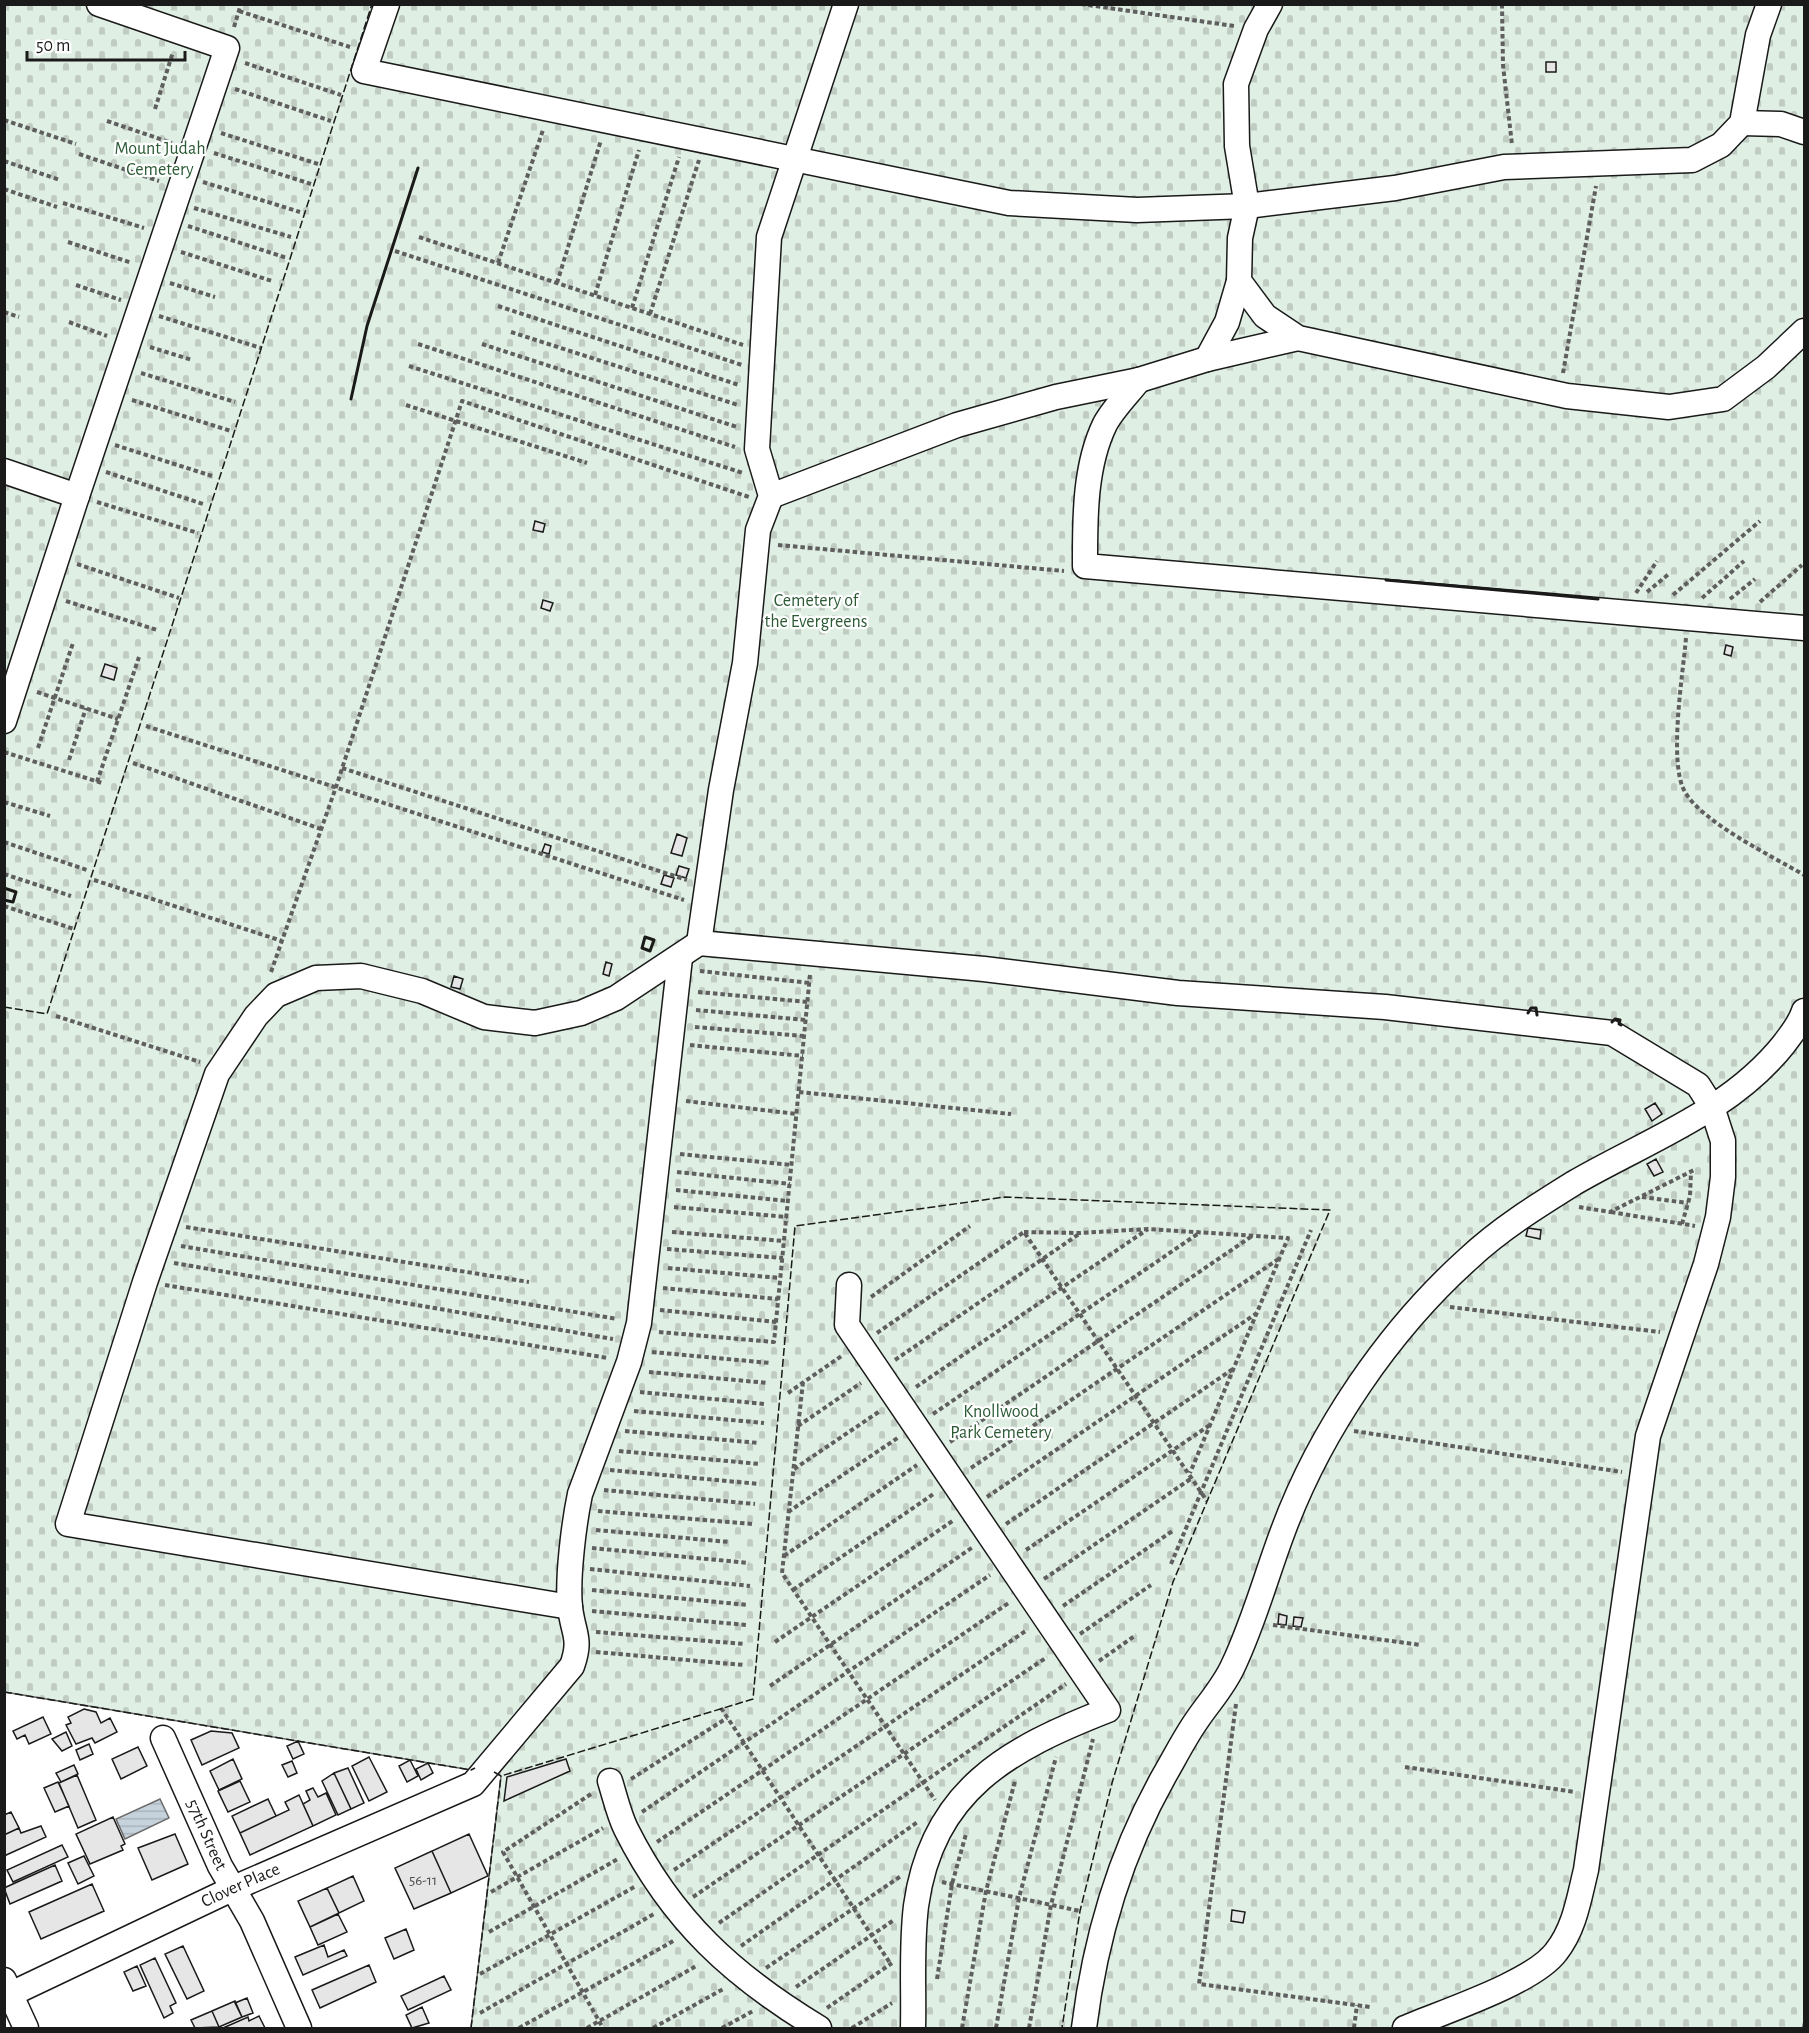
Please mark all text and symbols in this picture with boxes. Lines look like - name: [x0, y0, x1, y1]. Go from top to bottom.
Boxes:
- scale bar: [27, 24, 184, 62]
- text: 50 m: [36, 37, 70, 55]
- park label: Mount Judah Cemetery: [114, 140, 206, 179]
- park label: Cemetery of the Evergreens: [764, 592, 868, 631]
- park label: Knollwood Park Cemetery: [950, 1403, 1052, 1442]
- street label: 57th Street: [183, 1797, 230, 1874]
- street label: Clover Place: [198, 1860, 283, 1911]
- house number: 56-11: [409, 1873, 437, 1888]

